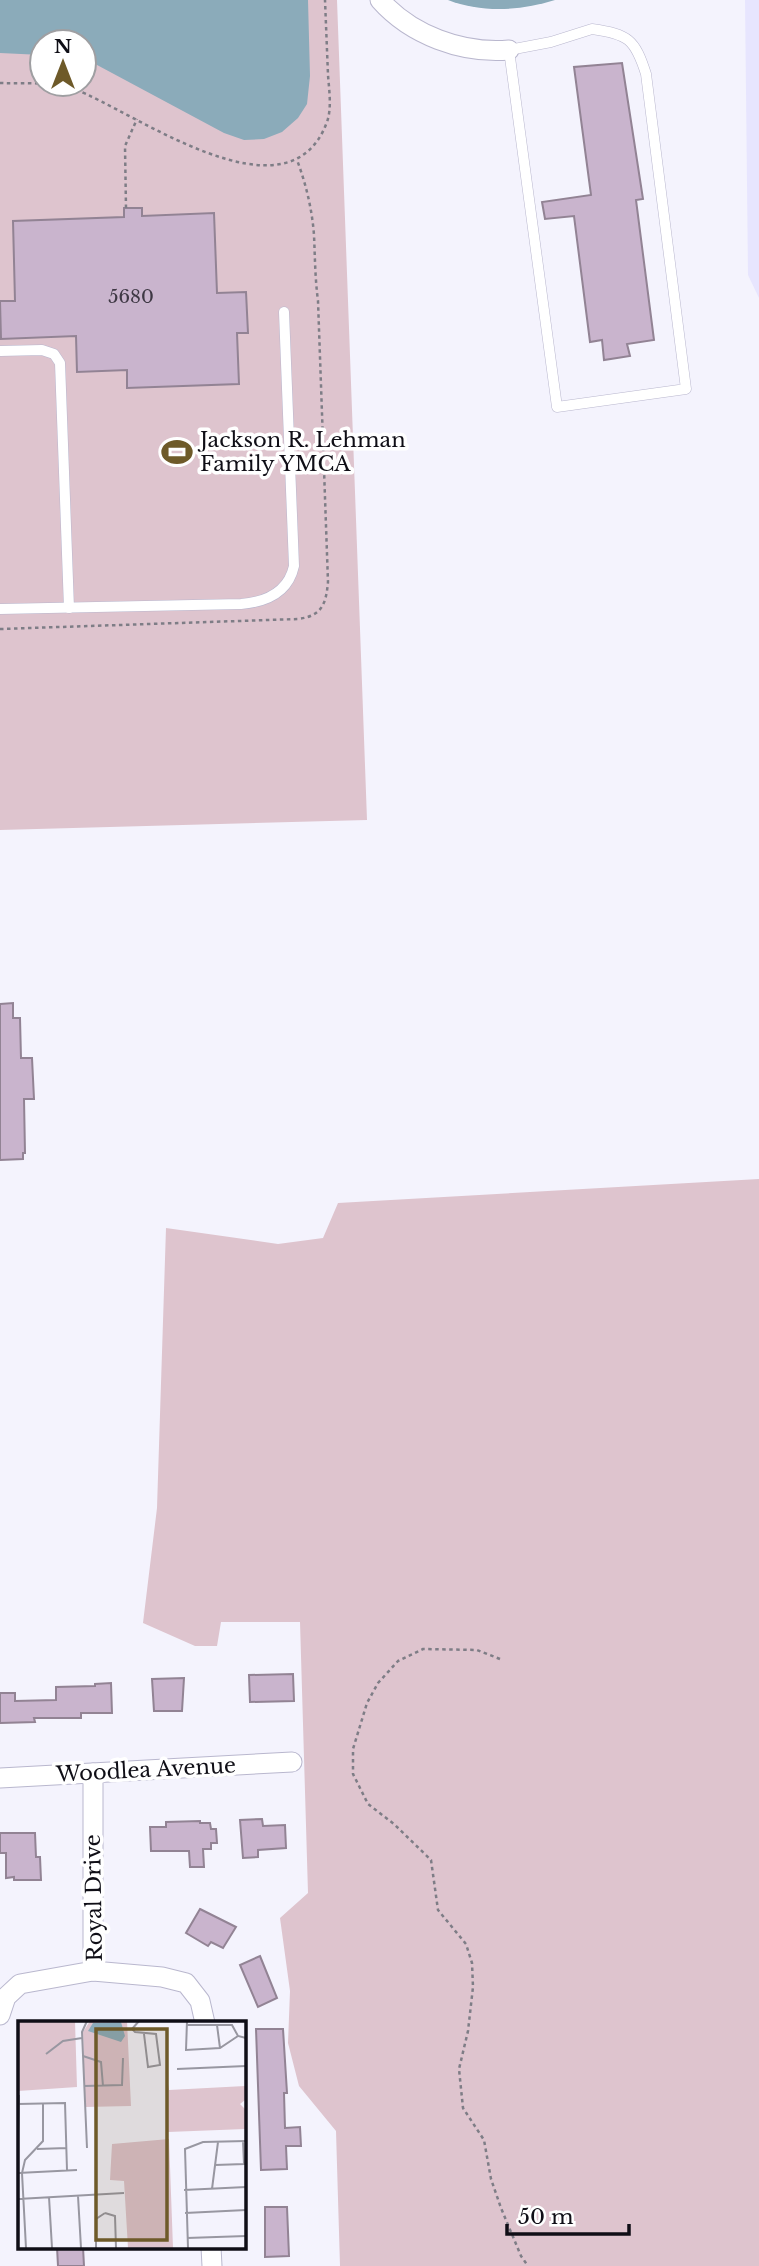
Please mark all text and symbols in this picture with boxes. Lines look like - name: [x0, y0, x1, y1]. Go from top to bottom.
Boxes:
- north arrow: [28, 28, 98, 98]
- text: N: [54, 35, 72, 58]
- house number: 5680: [108, 286, 154, 308]
- place label: Jackson R. Lehman Family YMCA: [197, 427, 406, 477]
- sports icon: Jackson R. Lehman Family YMCA: [160, 435, 194, 469]
- street label: Woodlea Avenue: [54, 1752, 237, 1788]
- street label: Royal Drive: [80, 1834, 108, 1962]
- inset map: [18, 2021, 245, 2248]
- scale bar: [507, 2192, 630, 2236]
- text: 50 m: [518, 2204, 574, 2230]

